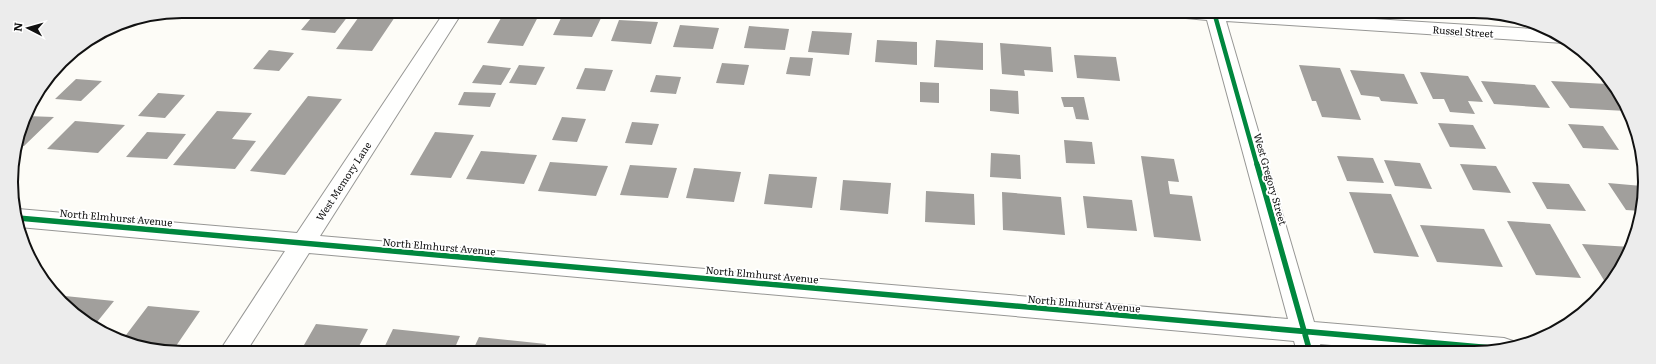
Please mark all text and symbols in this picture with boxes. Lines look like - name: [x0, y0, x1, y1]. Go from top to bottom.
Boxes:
- north arrow: [8, 8, 48, 48]
- text: N: [9, 21, 25, 32]
- street label: Russel Street: [1432, 21, 1494, 41]
- street label: West Gregory Street: [1251, 131, 1291, 227]
- street label: West Memory Lane: [312, 138, 374, 224]
- street label: North Elmhurst Avenue: [59, 205, 173, 229]
- street label: North Elmhurst Avenue: [382, 234, 496, 258]
- street label: North Elmhurst Avenue: [705, 262, 819, 286]
- street label: North Elmhurst Avenue: [1027, 291, 1141, 315]

